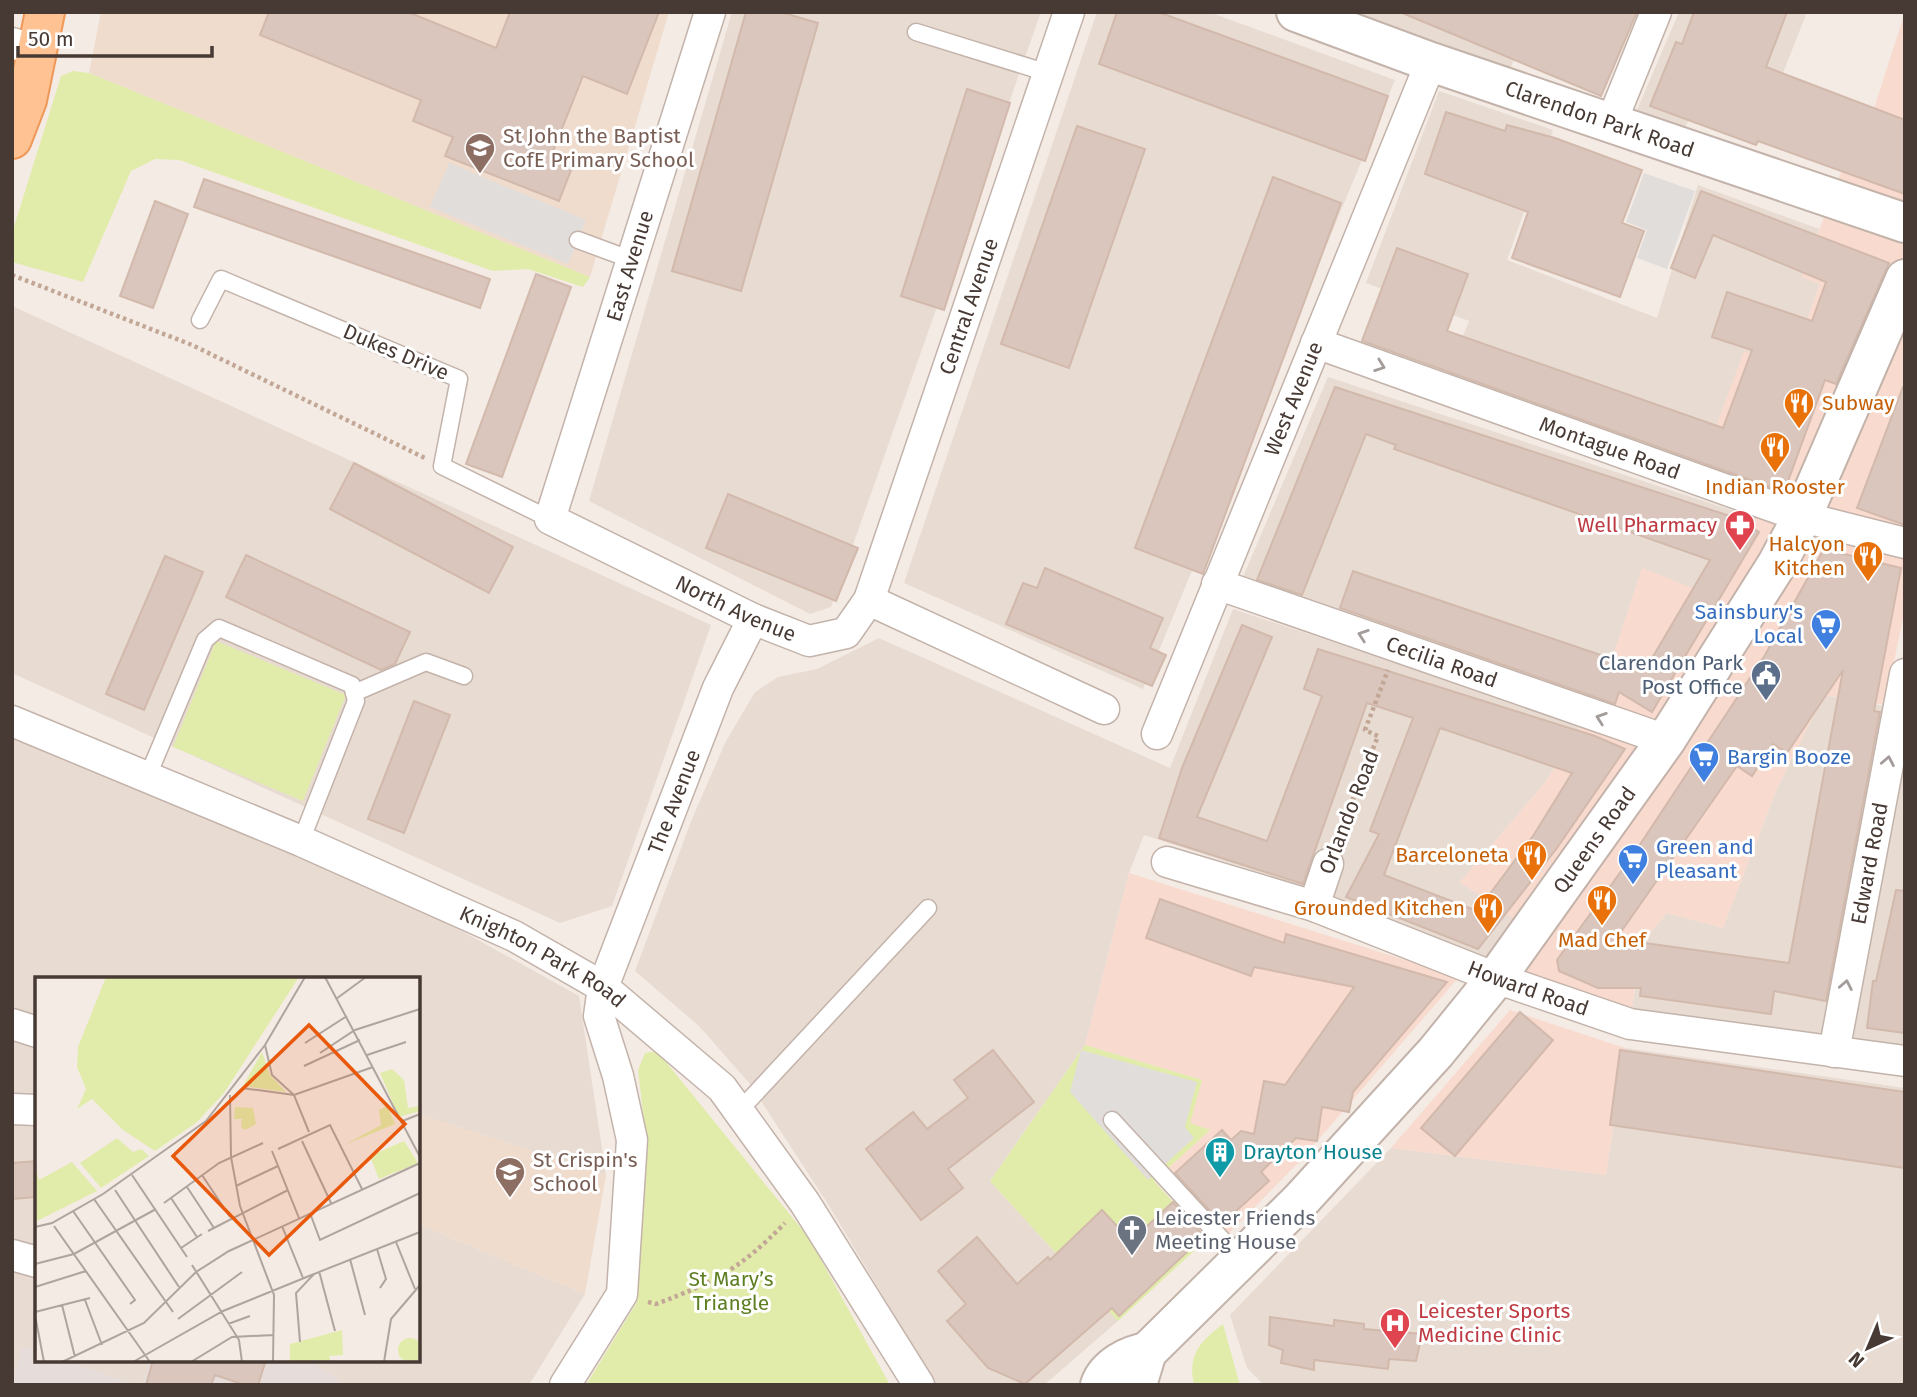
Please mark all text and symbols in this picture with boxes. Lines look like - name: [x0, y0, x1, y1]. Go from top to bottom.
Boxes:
- scale bar: [18, 14, 212, 58]
- text: 50 m: [28, 26, 74, 52]
- street label: Clarendon Park Road: [1501, 75, 1698, 163]
- place label: St John the Baptist CofE Primary School: [503, 123, 694, 173]
- school or university icon: St John the Baptist CofE Primary School: [463, 131, 497, 175]
- street label: East Avenue: [601, 207, 659, 325]
- street label: Central Avenue: [934, 235, 1004, 378]
- street label: Dukes Drive: [339, 318, 453, 386]
- street label: West Avenue: [1259, 338, 1329, 460]
- one-way arrow: [1374, 358, 1386, 372]
- restaurant icon: Subway: [1782, 386, 1816, 430]
- place label: Subway: [1822, 390, 1895, 416]
- street label: Montague Road: [1536, 411, 1684, 485]
- restaurant icon: Indian Rooster: [1758, 430, 1792, 474]
- place label: Indian Rooster: [1705, 474, 1845, 500]
- pharmacy icon: Well Pharmacy: [1723, 508, 1757, 552]
- place label: Well Pharmacy: [1577, 512, 1718, 538]
- place label: Halcyon Kitchen: [1769, 531, 1845, 581]
- restaurant icon: Halcyon Kitchen: [1851, 539, 1885, 583]
- street label: North Avenue: [671, 570, 800, 648]
- place label: Sainsbury's Local: [1695, 599, 1803, 649]
- supermarket icon: Sainsbury's Local: [1809, 607, 1843, 651]
- one-way arrow: [1358, 629, 1370, 643]
- street label: Cecilia Road: [1383, 631, 1501, 693]
- place label: Clarendon Park Post Office: [1599, 650, 1743, 700]
- public building icon: Clarendon Park Post Office: [1749, 658, 1783, 702]
- one-way arrow: [1596, 712, 1608, 726]
- supermarket icon: Bargin Booze: [1687, 740, 1721, 784]
- place label: Bargin Booze: [1727, 744, 1851, 770]
- street label: The Avenue: [642, 746, 706, 858]
- street label: Orlando Road: [1313, 746, 1385, 878]
- one-way arrow: [1880, 755, 1895, 767]
- street label: Queens Road: [1547, 781, 1642, 899]
- street label: Edward Road: [1845, 800, 1894, 926]
- place label: Green and Pleasant: [1656, 834, 1754, 884]
- restaurant icon: Barceloneta: [1515, 838, 1549, 882]
- place label: Barceloneta: [1395, 842, 1509, 868]
- supermarket icon: Green and Pleasant: [1616, 842, 1650, 886]
- restaurant icon: Mad Chef: [1585, 883, 1619, 927]
- restaurant icon: Grounded Kitchen: [1471, 891, 1505, 935]
- place label: Grounded Kitchen: [1294, 895, 1465, 921]
- street label: Knighton Park Road: [455, 900, 631, 1013]
- place label: Mad Chef: [1558, 927, 1648, 953]
- street label: Howard Road: [1464, 955, 1592, 1022]
- inset map: [35, 977, 420, 1362]
- one-way arrow: [1838, 979, 1853, 991]
- building icon: Drayton House: [1203, 1135, 1237, 1179]
- place label: Drayton House: [1243, 1139, 1383, 1165]
- place label: St Crispin's School: [533, 1147, 638, 1197]
- school or university icon: St Crispin's School: [493, 1155, 527, 1199]
- place label: Leicester Friends Meeting House: [1155, 1205, 1315, 1255]
- church icon: Leicester Friends Meeting House: [1115, 1213, 1149, 1257]
- park label: St Mary’s Triangle: [688, 1266, 774, 1316]
- place label: Leicester Sports Medicine Clinic: [1418, 1298, 1570, 1348]
- hospital icon: Leicester Sports Medicine Clinic: [1378, 1306, 1412, 1350]
- north arrow: [1833, 1313, 1903, 1383]
- text: N: [1844, 1347, 1869, 1373]

